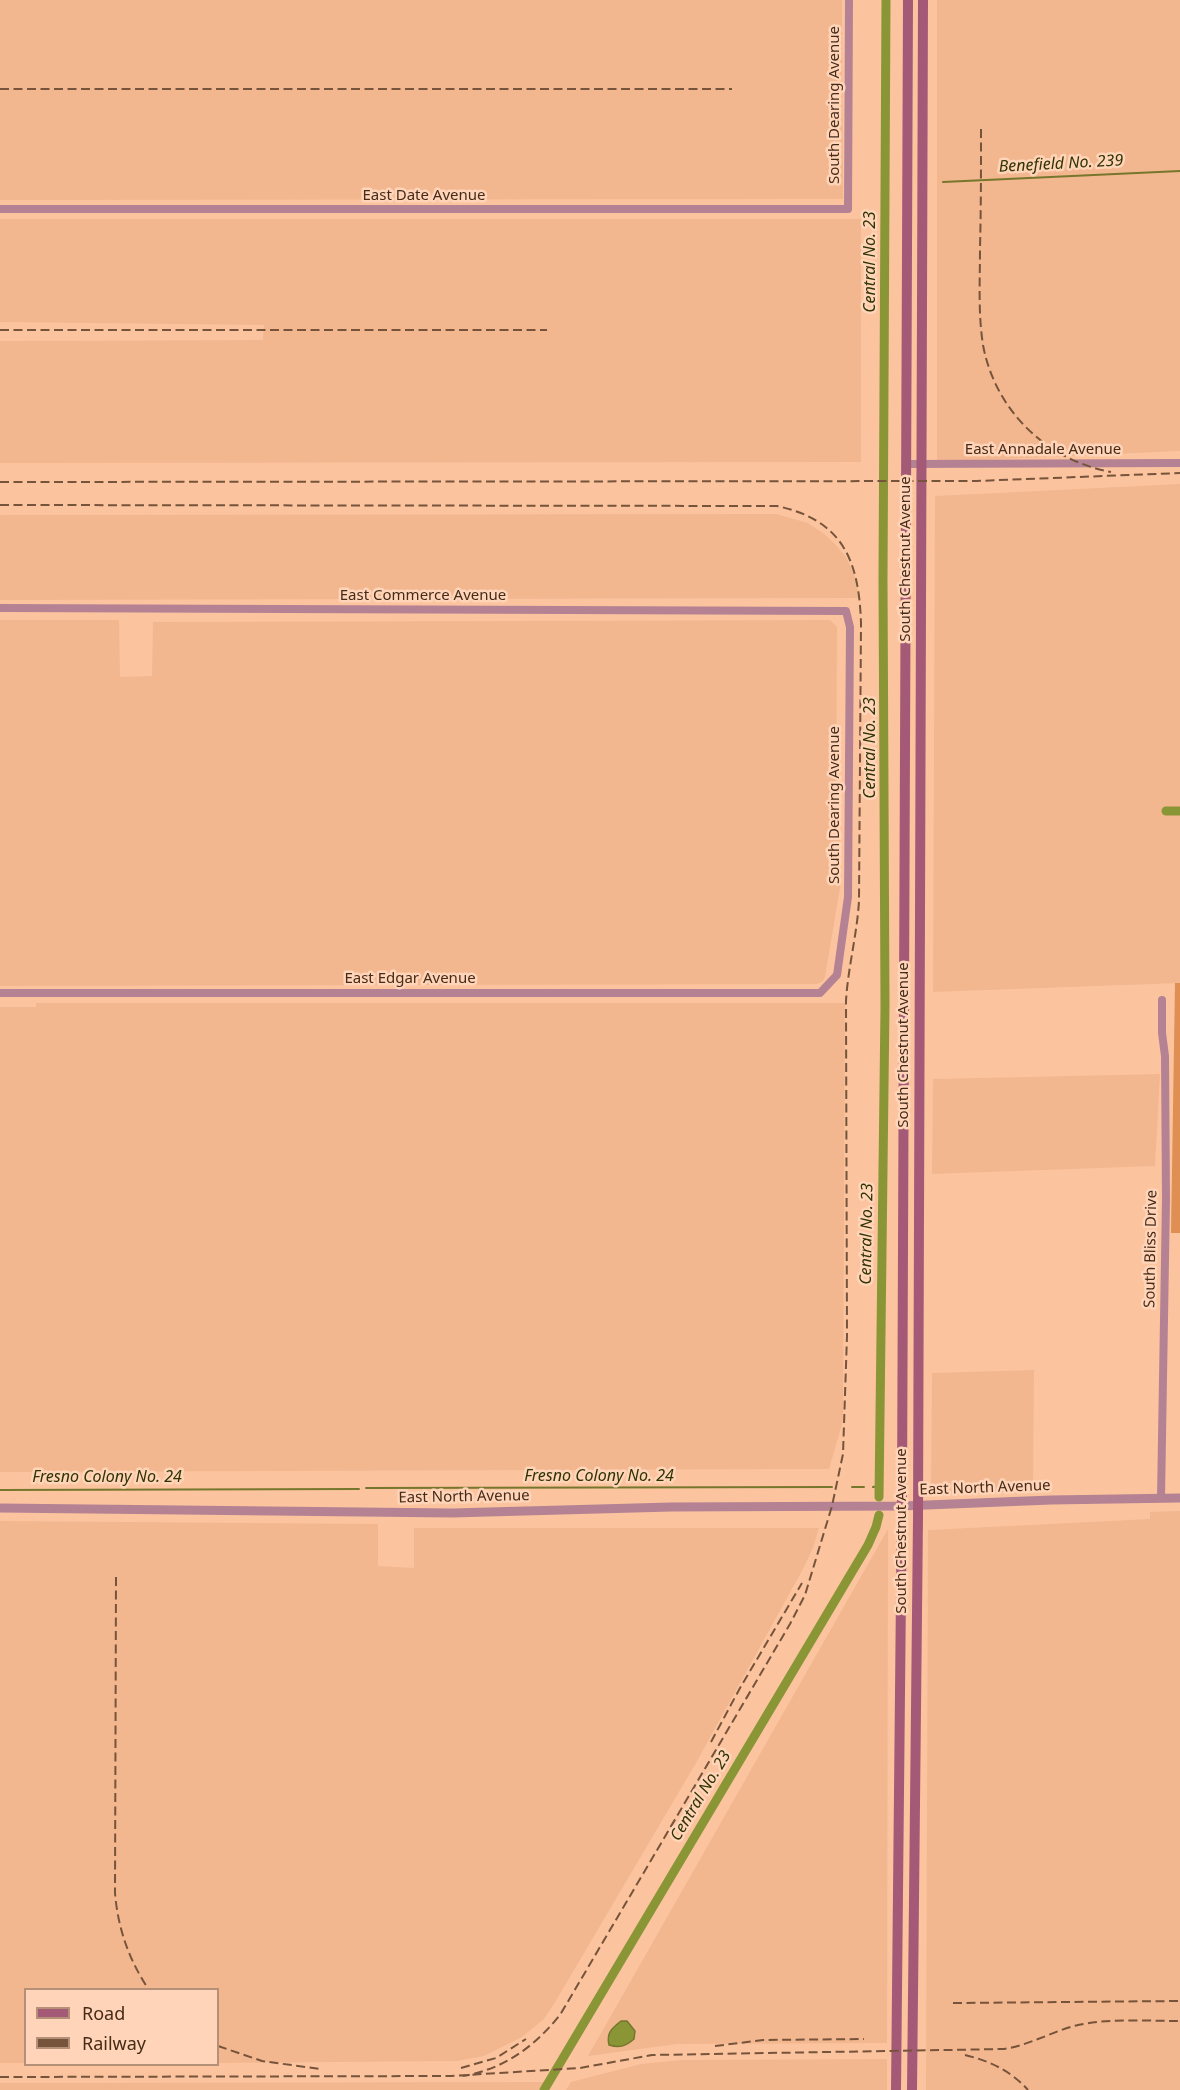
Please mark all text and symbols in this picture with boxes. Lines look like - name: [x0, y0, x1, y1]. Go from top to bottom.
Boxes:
- street label: South Dearing Avenue: [826, 26, 844, 184]
- water label: Benefield No. 239: [998, 151, 1124, 177]
- street label: East Date Avenue: [362, 187, 486, 205]
- water label: Central No. 23: [860, 211, 880, 313]
- street label: East Annadale Avenue: [965, 441, 1121, 459]
- street label: South Chestnut Avenue: [897, 476, 915, 642]
- street label: East Commerce Avenue: [340, 587, 506, 605]
- water label: Central No. 23: [860, 697, 880, 799]
- street label: South Dearing Avenue: [826, 726, 844, 884]
- street label: South Chestnut Avenue: [895, 962, 913, 1128]
- street label: East Edgar Avenue: [344, 970, 476, 988]
- water label: Central No. 23: [857, 1183, 877, 1285]
- street label: South Bliss Drive: [1141, 1190, 1161, 1308]
- street label: South Chestnut Avenue: [893, 1448, 911, 1614]
- water label: Fresno Colony No. 24: [524, 1466, 674, 1486]
- water label: Fresno Colony No. 24: [32, 1467, 182, 1487]
- street label: East North Avenue: [919, 1477, 1051, 1499]
- street label: East North Avenue: [398, 1487, 530, 1507]
- water label: Central No. 23: [667, 1748, 735, 1844]
- legend: [24, 1988, 219, 2066]
- text: Road: [82, 2001, 125, 2025]
- text: Railway: [82, 2031, 146, 2055]

